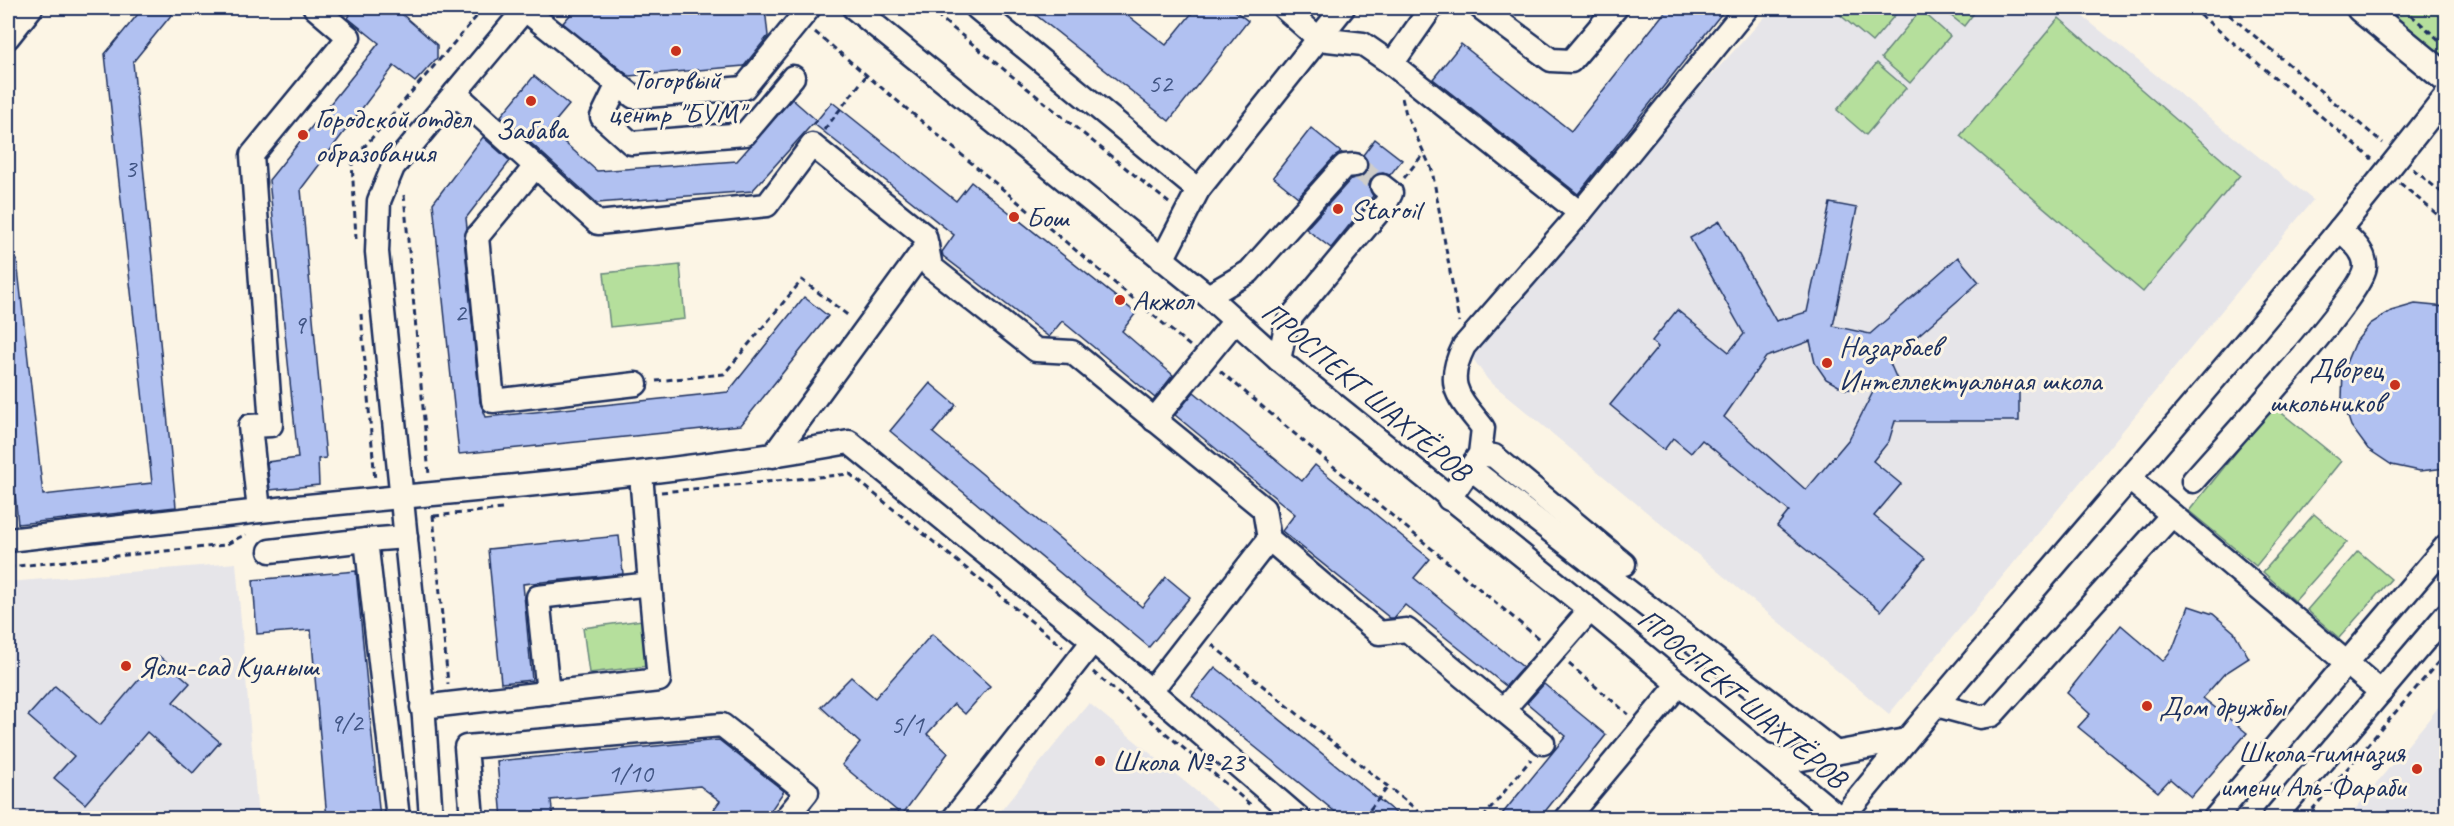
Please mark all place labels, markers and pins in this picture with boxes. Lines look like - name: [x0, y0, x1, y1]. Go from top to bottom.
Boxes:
- marker: Тогорвый центр "БУМ": [669, 44, 683, 58]
- place label: Тогорвый центр "БУМ": [608, 60, 750, 132]
- marker: Забава: [524, 94, 538, 108]
- place label: Городской отдел образования: [315, 99, 472, 171]
- place label: Забава: [495, 110, 570, 148]
- marker: Городской отдел образования: [296, 128, 310, 142]
- place label: Staroil: [1350, 190, 1425, 228]
- place label: Бош: [1026, 198, 1070, 236]
- marker: Staroil: [1331, 202, 1345, 216]
- marker: Бош: [1007, 210, 1021, 224]
- place label: Акжол: [1132, 281, 1195, 319]
- marker: Акжол: [1113, 293, 1127, 307]
- place label: Назарбаев Интеллектуальная школа: [1839, 327, 2103, 399]
- place label: Дворец школьников: [2269, 349, 2390, 421]
- marker: Назарбаев Интеллектуальная школа: [1820, 356, 1834, 370]
- marker: Дворец школьников: [2388, 378, 2402, 392]
- place label: Ясли-сад Куаныш: [138, 647, 320, 685]
- marker: Ясли-сад Куаныш: [119, 659, 133, 673]
- place label: Дом дружбы: [2159, 687, 2287, 725]
- marker: Дом дружбы: [2140, 699, 2154, 713]
- place label: Школа-гимназия имени Аль-Фараби: [2219, 733, 2407, 805]
- place label: Школа № 23: [1112, 742, 1247, 780]
- marker: Школа № 23: [1093, 754, 1107, 768]
- marker: Школа-гимназия имени Аль-Фараби: [2410, 762, 2424, 776]

